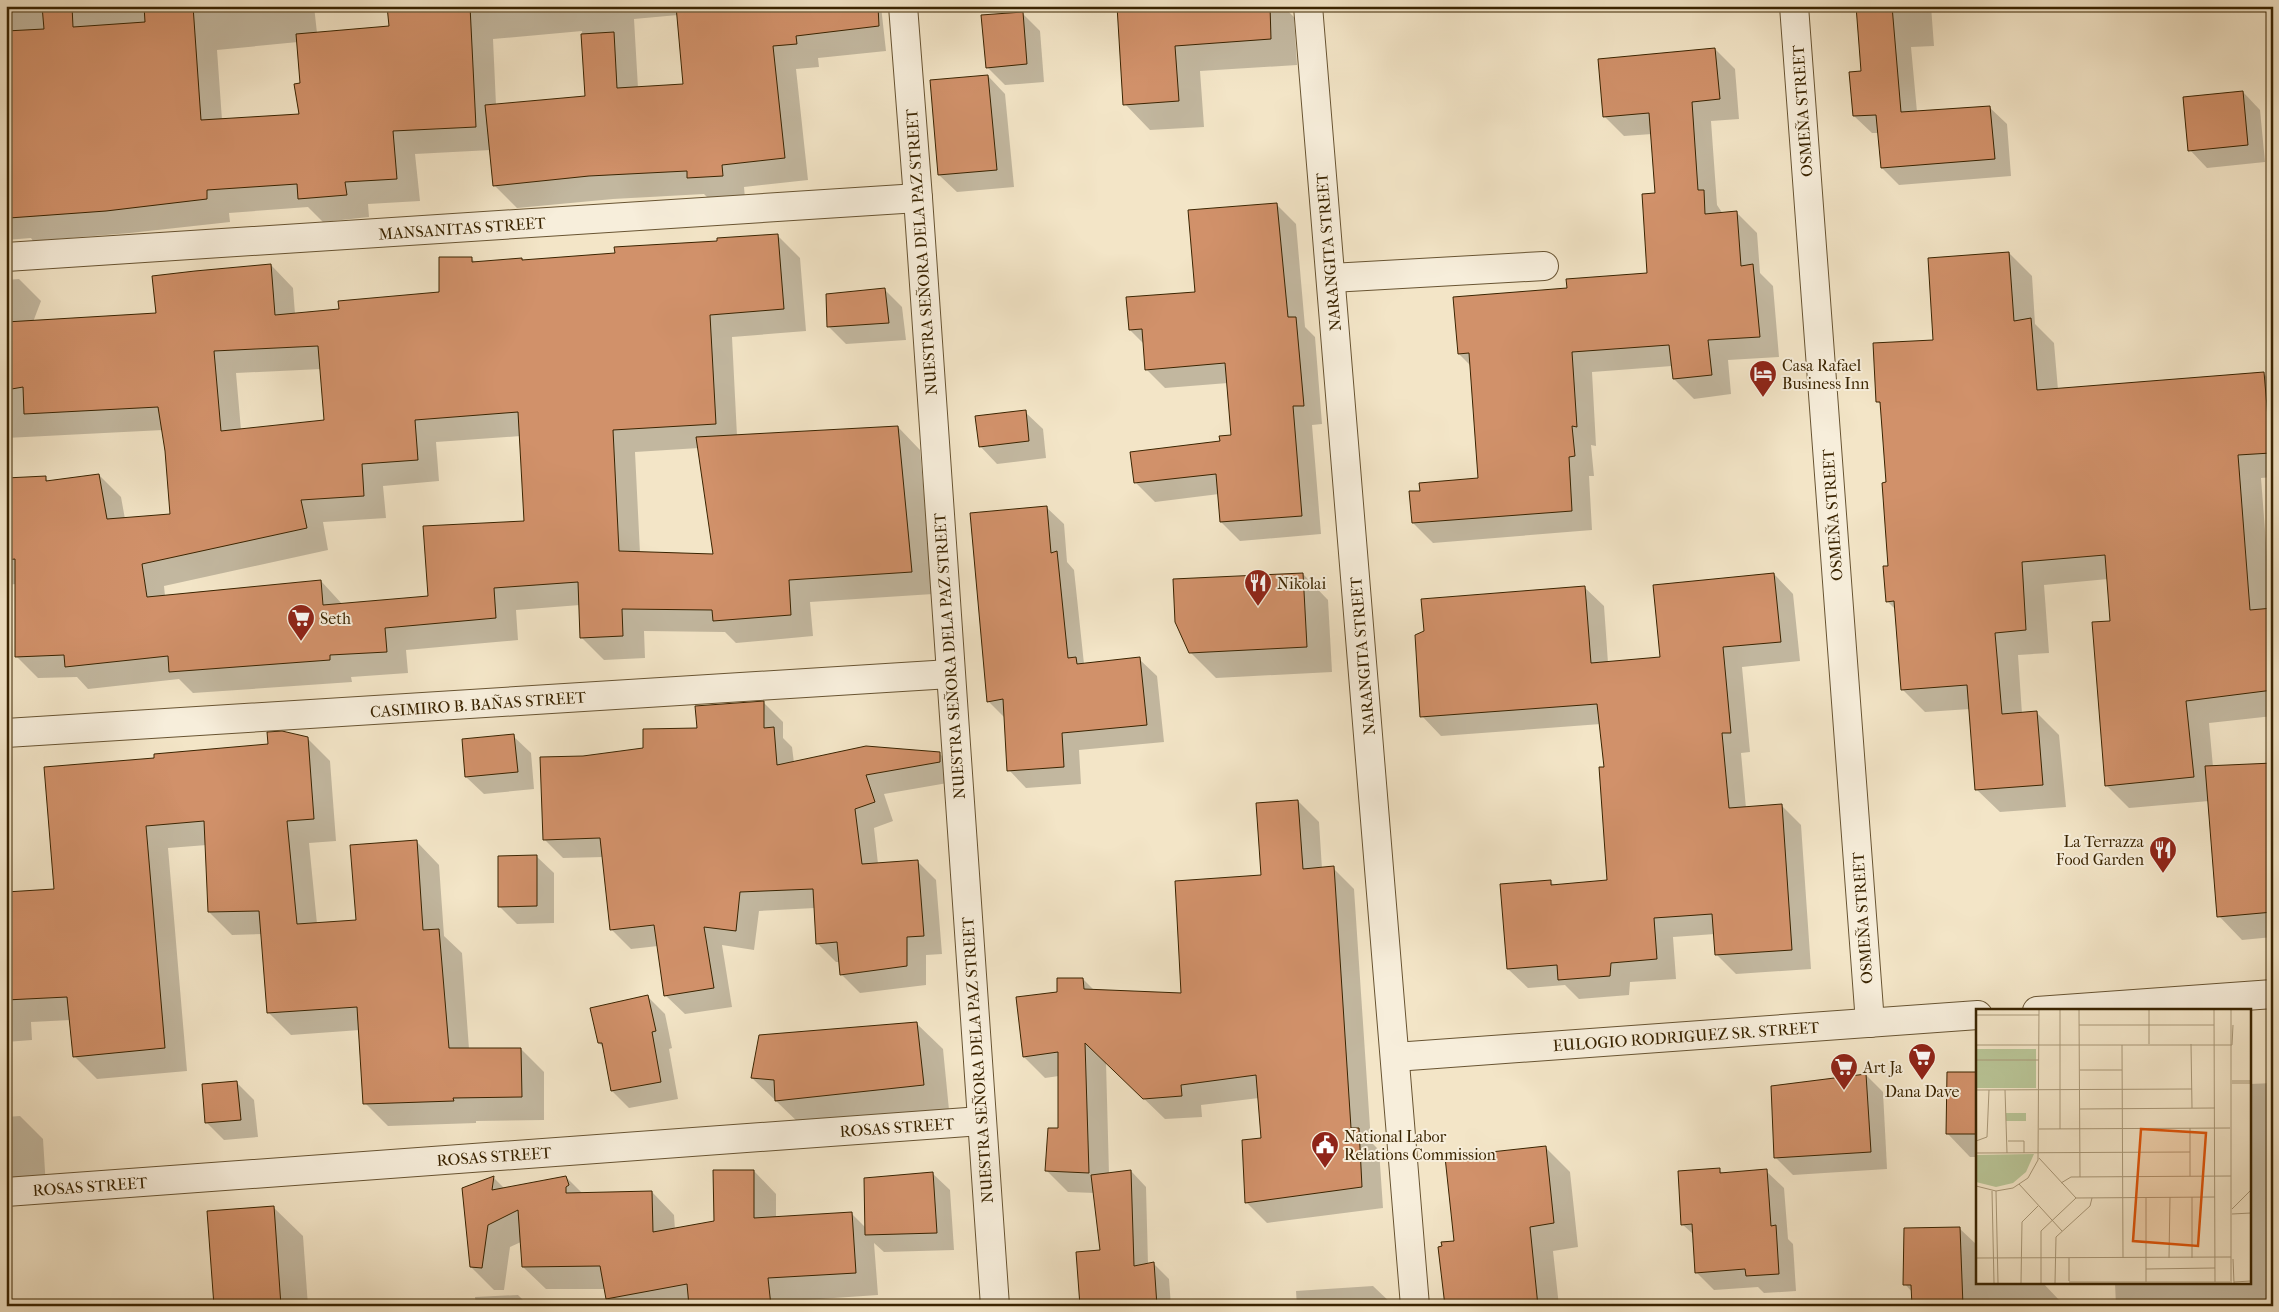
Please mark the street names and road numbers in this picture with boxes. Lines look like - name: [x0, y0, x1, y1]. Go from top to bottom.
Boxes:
- street label: OSMEÑA STREET: [1788, 44, 1817, 177]
- street label: NUESTRA SEÑORA DELA PAZ STREET: [902, 108, 941, 396]
- street label: NARANGITA STREET: [1312, 172, 1345, 332]
- street label: MANSANITAS STREET: [378, 213, 546, 244]
- street label: OSMEÑA STREET: [1818, 448, 1847, 581]
- street label: NUESTRA SEÑORA DELA PAZ STREET: [930, 512, 969, 800]
- street label: NARANGITA STREET: [1346, 576, 1379, 736]
- street label: CASIMIRO B. BAÑAS STREET: [370, 687, 587, 722]
- street label: OSMEÑA STREET: [1848, 851, 1877, 984]
- street label: NUESTRA SEÑORA DELA PAZ STREET: [958, 916, 997, 1204]
- street label: EULOGIO RODRIGUEZ SR. STREET: [1552, 1018, 1820, 1055]
- street label: ROSAS STREET: [839, 1114, 955, 1141]
- street label: ROSAS STREET: [436, 1143, 552, 1170]
- street label: ROSAS STREET: [32, 1173, 148, 1200]

